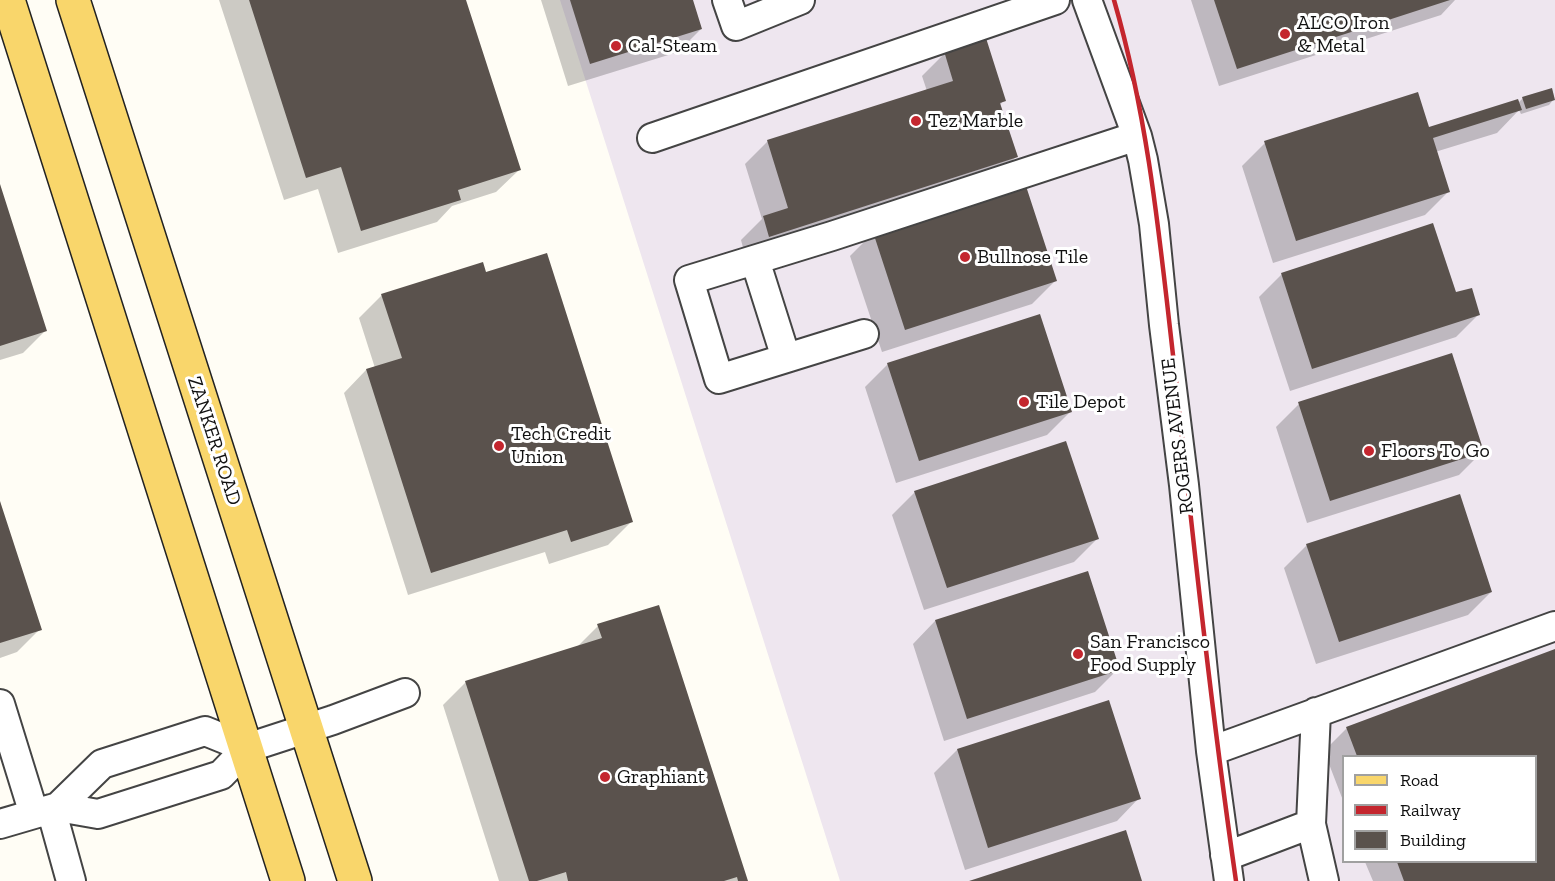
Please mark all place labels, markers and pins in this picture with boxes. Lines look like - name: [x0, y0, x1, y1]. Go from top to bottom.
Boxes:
- place label: ALCO Iron & Metal: [1297, 11, 1389, 58]
- marker: ALCO Iron & Metal: [1278, 27, 1292, 41]
- place label: Cal-Steam: [628, 34, 717, 58]
- marker: Cal-Steam: [609, 39, 623, 53]
- place label: Tez Marble: [928, 109, 1023, 133]
- marker: Tez Marble: [909, 114, 923, 128]
- place label: Bullnose Tile: [977, 245, 1088, 269]
- marker: Bullnose Tile: [958, 250, 972, 264]
- place label: Tile Depot: [1036, 390, 1125, 414]
- marker: Tile Depot: [1017, 395, 1031, 409]
- place label: Tech Credit Union: [511, 422, 611, 469]
- marker: Tech Credit Union: [492, 439, 506, 453]
- place label: Floors To Go: [1381, 439, 1490, 463]
- marker: Floors To Go: [1362, 444, 1376, 458]
- place label: San Francisco Food Supply: [1090, 630, 1210, 677]
- marker: San Francisco Food Supply: [1071, 647, 1085, 661]
- place label: Graphiant: [617, 765, 705, 789]
- marker: Graphiant: [598, 770, 612, 784]

